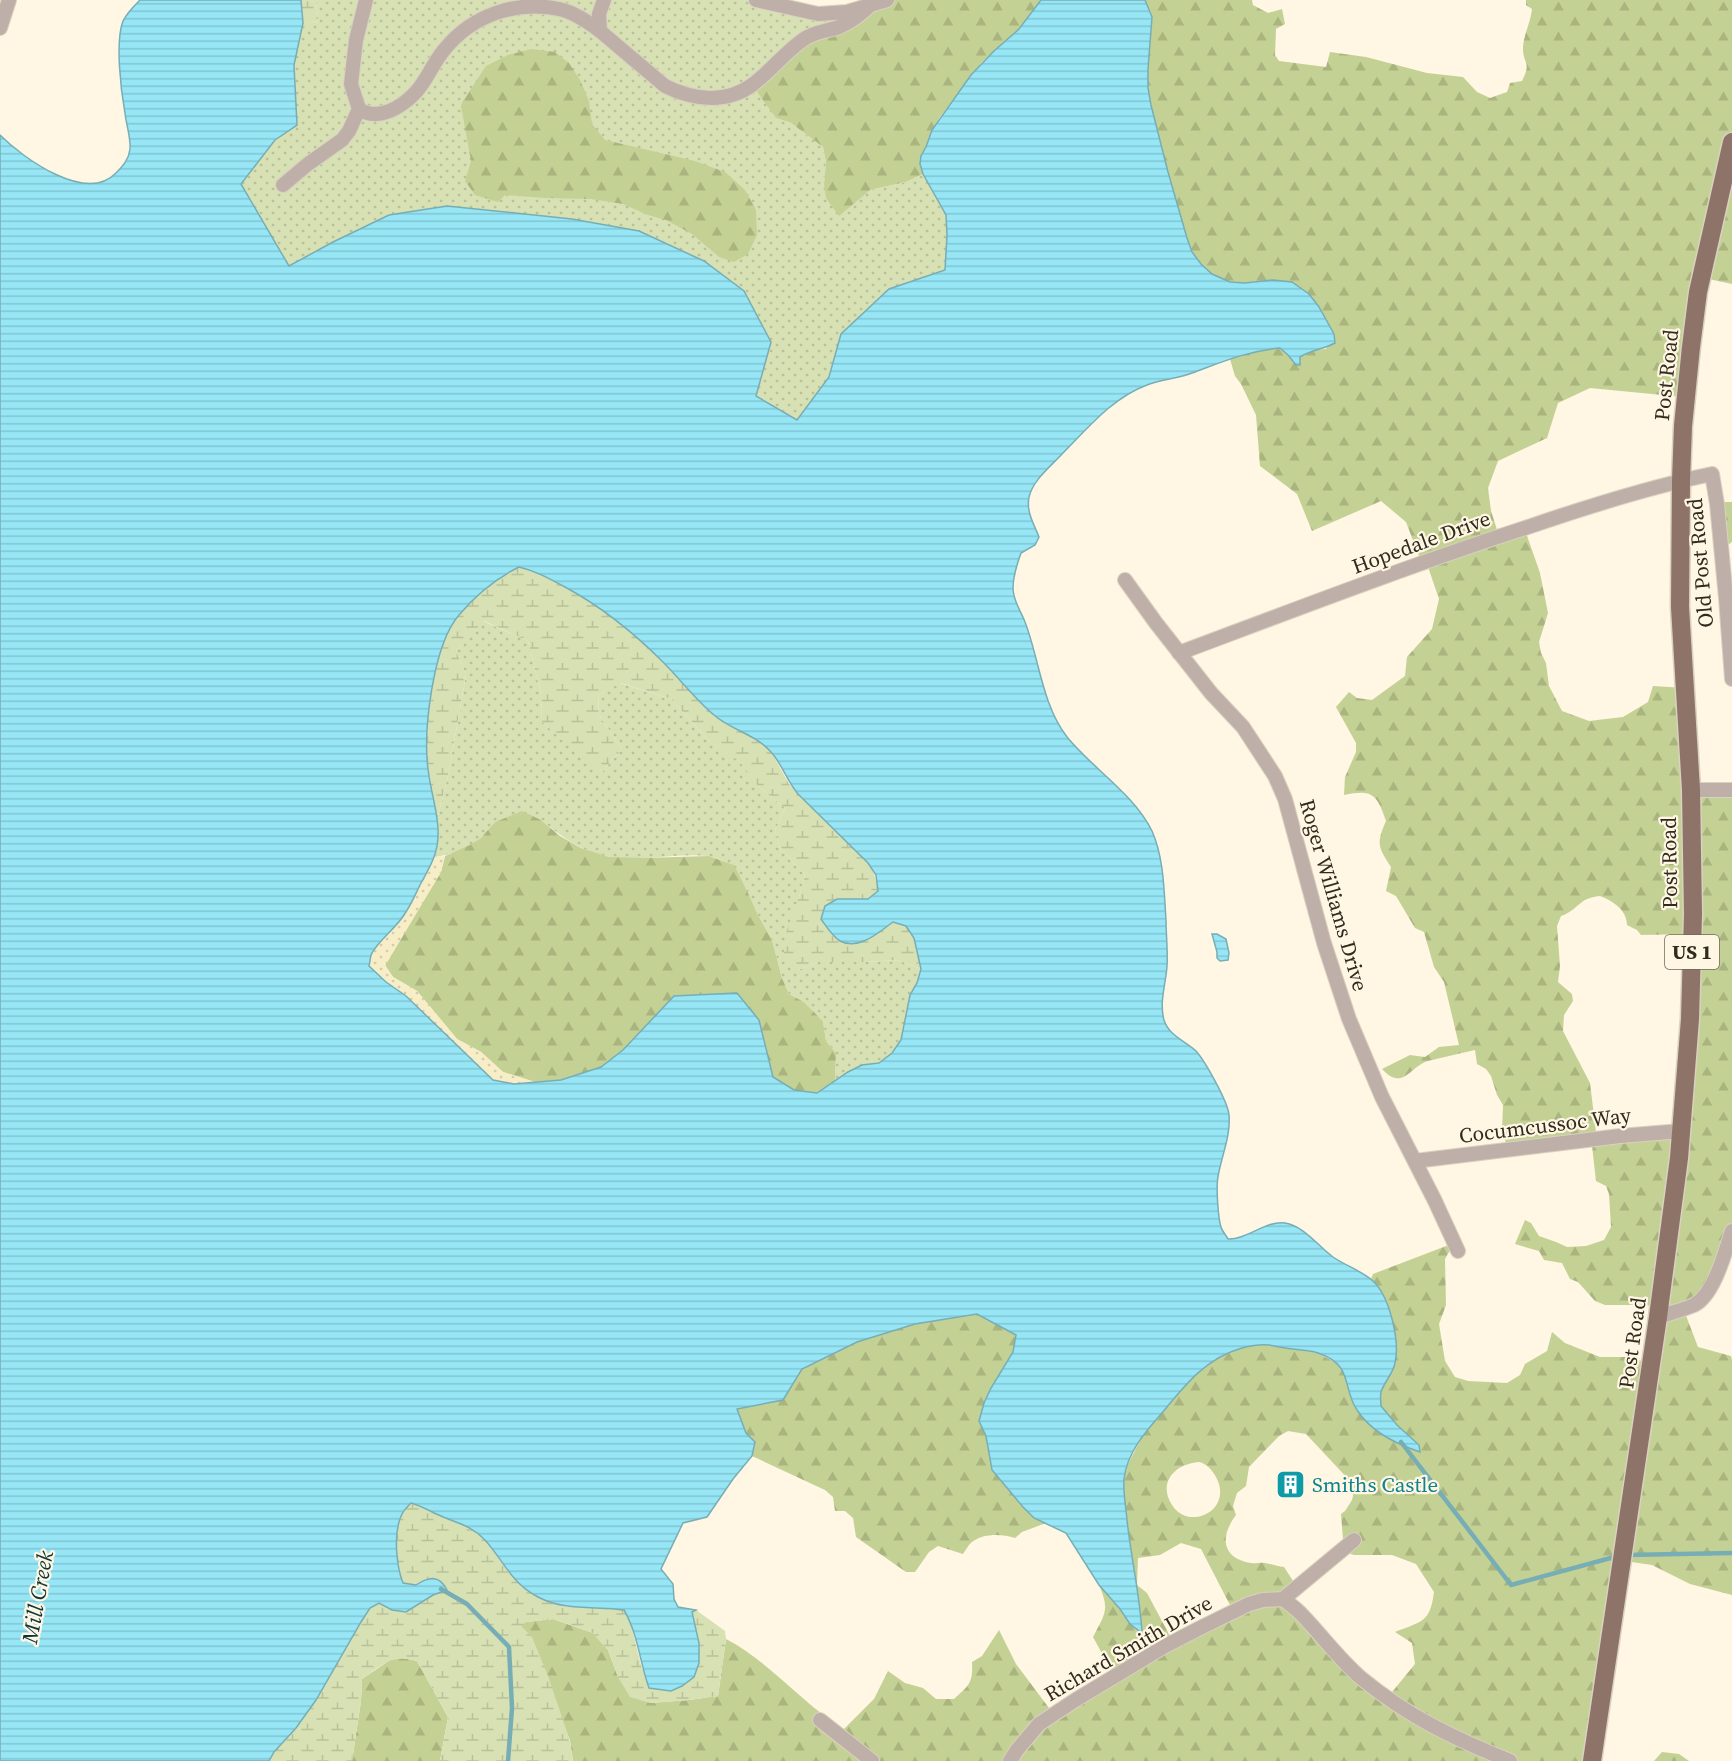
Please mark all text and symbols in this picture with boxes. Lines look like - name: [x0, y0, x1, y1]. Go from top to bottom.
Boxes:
- street label: Post Road: [1647, 328, 1685, 422]
- street label: Old Post Road: [1680, 497, 1720, 629]
- street label: Hopedale Drive: [1348, 504, 1494, 580]
- street label: Roger Williams Drive: [1293, 796, 1375, 994]
- street label: Post Road: [1654, 817, 1684, 909]
- road number: US 1: [1665, 935, 1719, 969]
- street label: Cocumcussoc Way: [1457, 1100, 1633, 1150]
- street label: Post Road: [1611, 1295, 1653, 1391]
- building icon: Smiths Castle: [1275, 1468, 1307, 1500]
- place label: Smiths Castle: [1312, 1470, 1438, 1499]
- water label: Mill Creek: [14, 1548, 60, 1647]
- street label: Richard Smith Drive: [1039, 1588, 1217, 1708]

